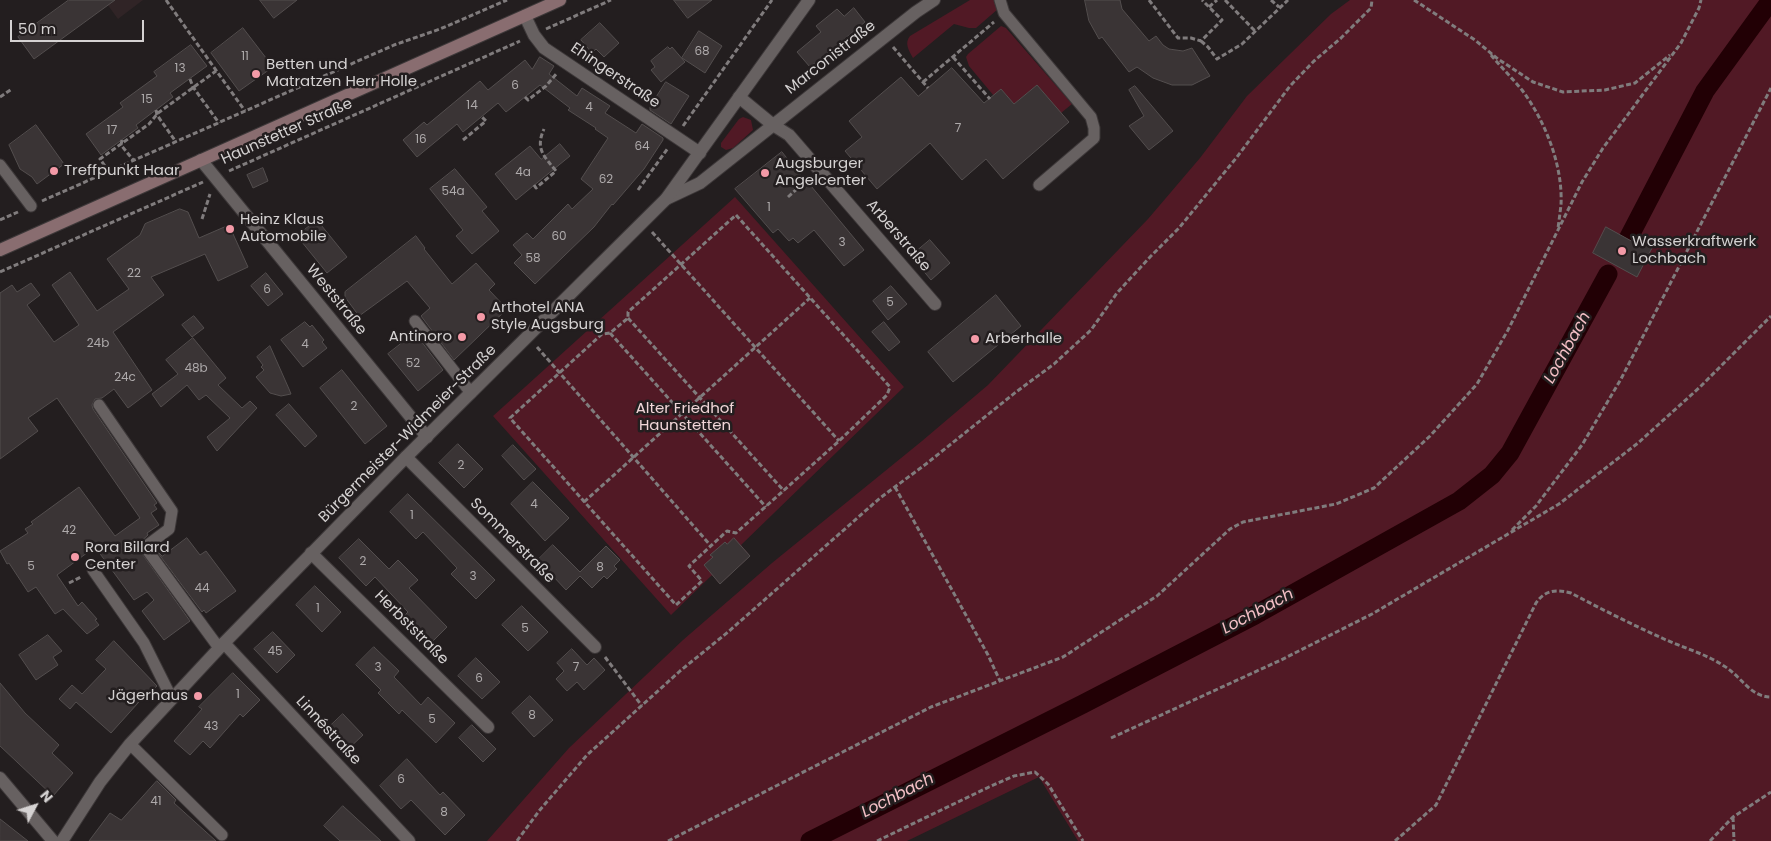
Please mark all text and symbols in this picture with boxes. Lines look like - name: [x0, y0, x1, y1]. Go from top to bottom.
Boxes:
- scale bar: [12, 10, 146, 42]
- street label: Marconistraße: [782, 17, 880, 99]
- text: 50 m: [18, 18, 56, 39]
- street label: Ehingerstraße: [567, 39, 663, 113]
- house number: 68: [694, 45, 710, 59]
- house number: 11: [241, 50, 249, 64]
- place label: Betten und Matratzen Herr Holle: [266, 56, 417, 91]
- house number: 13: [175, 62, 185, 76]
- marker: Betten und Matratzen Herr Holle: [250, 68, 262, 80]
- house number: 6: [511, 79, 519, 93]
- house number: 15: [141, 93, 153, 107]
- street label: Haunstetter Straße: [219, 95, 355, 169]
- house number: 14: [466, 99, 478, 113]
- house number: 4: [585, 101, 593, 115]
- house number: 7: [955, 122, 961, 136]
- house number: 17: [107, 124, 117, 138]
- house number: 16: [415, 133, 427, 147]
- house number: 64: [634, 140, 650, 154]
- place label: Augsburger Angelcenter: [775, 155, 866, 190]
- place label: Treffpunkt Haar: [64, 162, 180, 180]
- marker: Treffpunkt Haar: [48, 165, 60, 177]
- house number: 4a: [515, 166, 531, 180]
- marker: Augsburger Angelcenter: [759, 167, 771, 179]
- house number: 62: [599, 173, 613, 187]
- house number: 54a: [441, 185, 465, 199]
- street label: Arberstraße: [862, 196, 934, 276]
- house number: 1: [767, 201, 771, 215]
- place label: Heinz Klaus Automobile: [240, 211, 327, 246]
- marker: Heinz Klaus Automobile: [224, 223, 236, 235]
- house number: 60: [551, 230, 567, 244]
- place label: Wasserkraftwerk Lochbach: [1632, 233, 1756, 268]
- house number: 3: [838, 236, 846, 250]
- marker: Wasserkraftwerk Lochbach: [1616, 245, 1628, 257]
- house number: 58: [525, 252, 541, 266]
- street label: Weststraße: [302, 261, 370, 339]
- house number: 22: [127, 267, 141, 281]
- house number: 6: [263, 283, 271, 297]
- house number: 5: [886, 296, 894, 310]
- place label: Arthotel ANA Style Augsburg: [491, 299, 604, 334]
- water label: Lochbach: [1541, 309, 1595, 387]
- marker: Arthotel ANA Style Augsburg: [475, 311, 487, 323]
- place label: Antinoro: [389, 328, 452, 346]
- place label: Arberhalle: [985, 330, 1062, 348]
- marker: Antinoro: [456, 331, 468, 343]
- marker: Arberhalle: [969, 333, 981, 345]
- house number: 24b: [87, 337, 109, 351]
- house number: 4: [301, 338, 309, 352]
- street label: Bürgermeister-Widmeier-Straße: [315, 341, 501, 527]
- house number: 52: [406, 357, 420, 371]
- house number: 48b: [184, 362, 208, 376]
- house number: 24c: [114, 371, 136, 385]
- house number: 2: [351, 400, 357, 414]
- park label: Alter Friedhof Haunstetten: [636, 400, 734, 435]
- house number: 2: [458, 459, 464, 473]
- street label: Sommerstraße: [466, 495, 558, 587]
- house number: 4: [530, 498, 538, 512]
- house number: 1: [410, 509, 414, 523]
- house number: 42: [62, 524, 76, 538]
- place label: Rora Billard Center: [85, 539, 170, 574]
- marker: Rora Billard Center: [69, 551, 81, 563]
- house number: 2: [360, 555, 366, 569]
- house number: 5: [27, 560, 35, 574]
- house number: 8: [596, 561, 604, 575]
- house number: 3: [469, 570, 477, 584]
- house number: 44: [194, 582, 210, 596]
- water label: Lochbach: [1219, 585, 1297, 639]
- street label: Herbststraße: [370, 587, 452, 669]
- house number: 1: [316, 602, 320, 616]
- house number: 5: [521, 622, 529, 636]
- house number: 45: [267, 645, 283, 659]
- house number: 3: [374, 661, 382, 675]
- house number: 7: [573, 661, 579, 675]
- house number: 6: [475, 672, 483, 686]
- place label: Jägerhaus: [108, 687, 188, 705]
- house number: 1: [236, 688, 240, 702]
- marker: Jägerhaus: [192, 690, 204, 702]
- street label: Linnéstraße: [292, 693, 364, 769]
- house number: 8: [528, 709, 536, 723]
- house number: 5: [428, 713, 436, 727]
- house number: 43: [204, 720, 218, 734]
- water label: Lochbach: [859, 770, 937, 822]
- house number: 6: [397, 773, 405, 787]
- north arrow: [10, 781, 60, 831]
- text: N: [35, 786, 58, 807]
- house number: 41: [150, 795, 162, 809]
- house number: 8: [440, 806, 448, 820]

